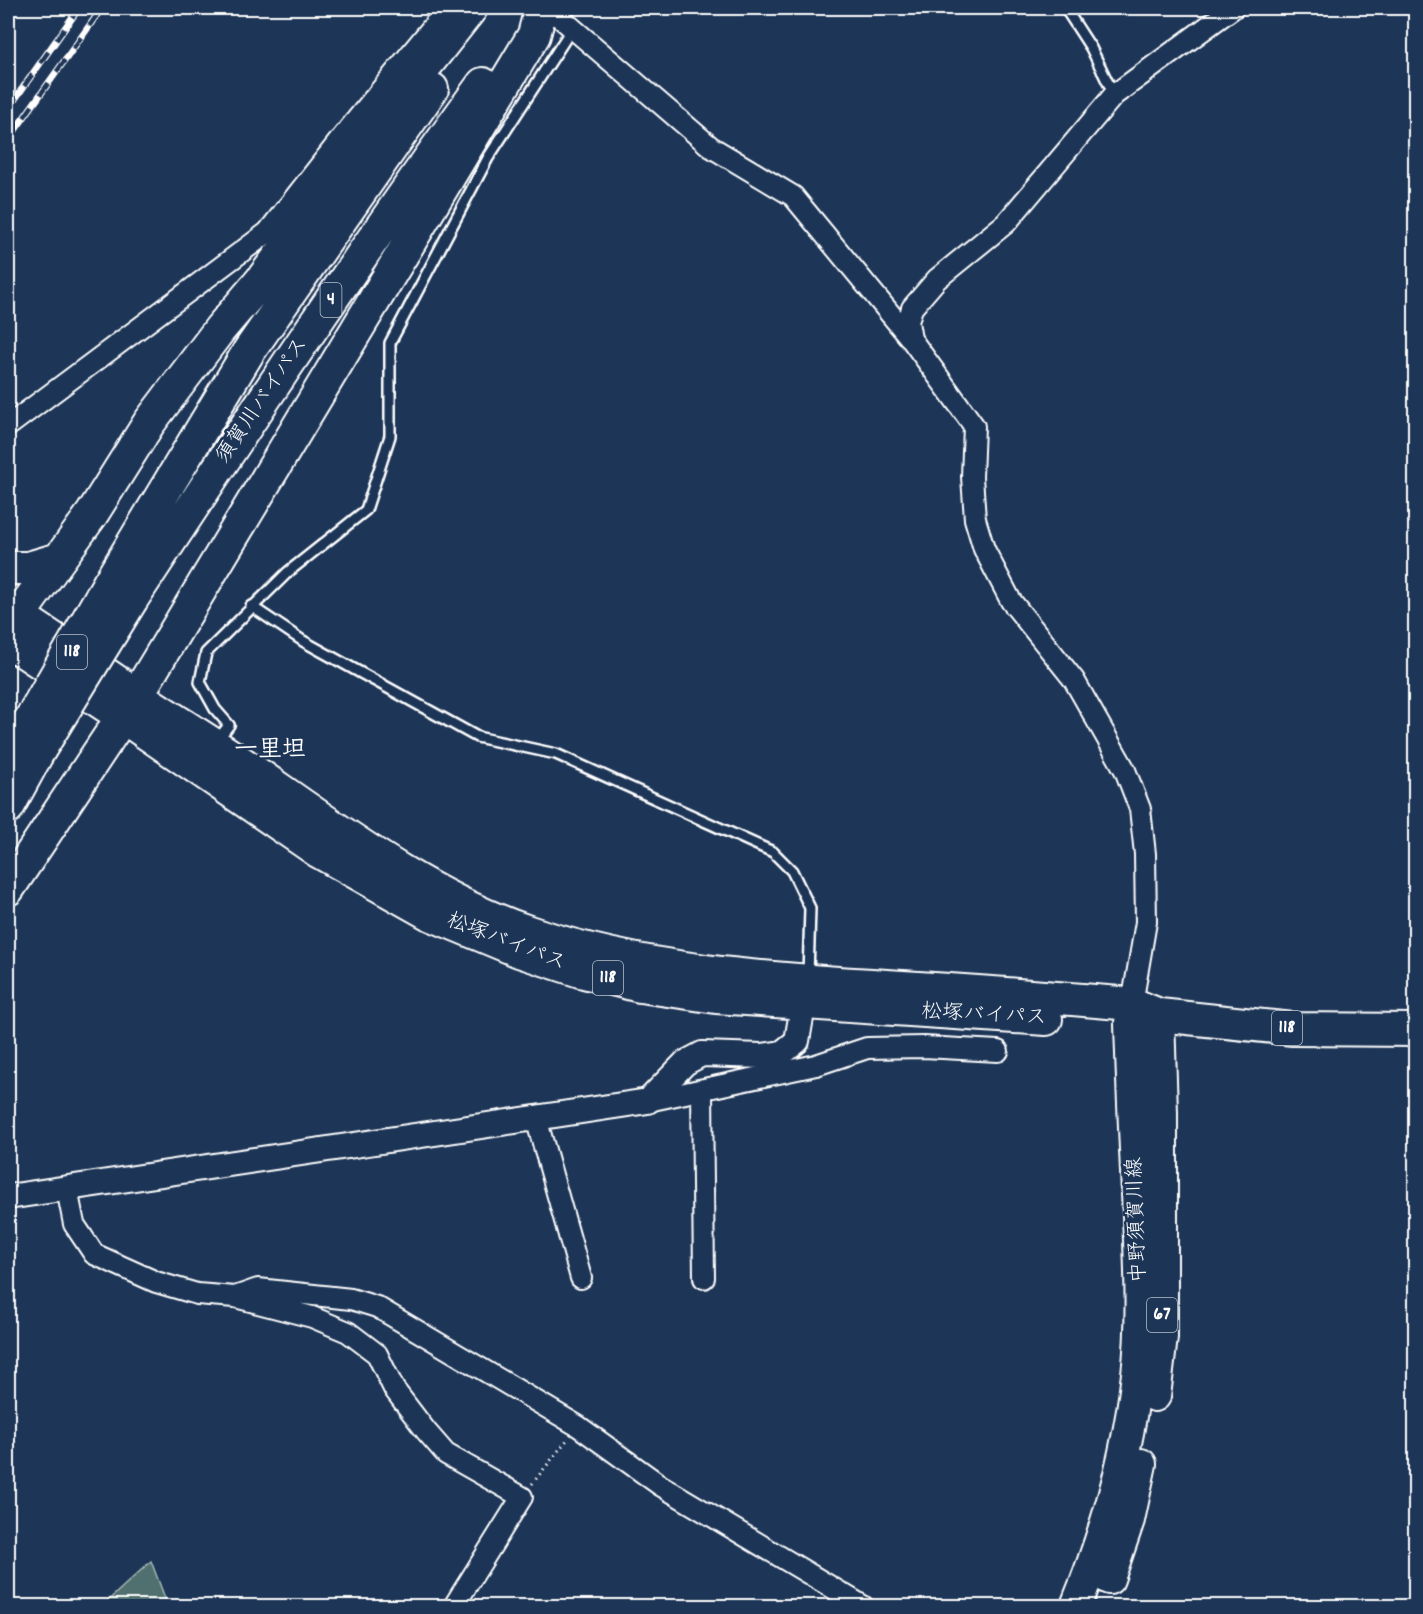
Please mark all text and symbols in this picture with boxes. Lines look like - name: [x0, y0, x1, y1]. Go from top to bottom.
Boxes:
- road number: 4: [320, 283, 342, 317]
- street label: 須賀川バイパス: [210, 332, 316, 470]
- road number: 118: [57, 635, 87, 669]
- district label: 一里坦: [234, 734, 306, 768]
- street label: 松塚バイパス: [442, 906, 570, 980]
- road number: 118: [593, 961, 623, 995]
- street label: 松塚バイパス: [921, 998, 1047, 1034]
- road number: 118: [1272, 1011, 1302, 1045]
- street label: 中野須賀川線: [1121, 1157, 1155, 1283]
- road number: 67: [1147, 1298, 1177, 1332]

